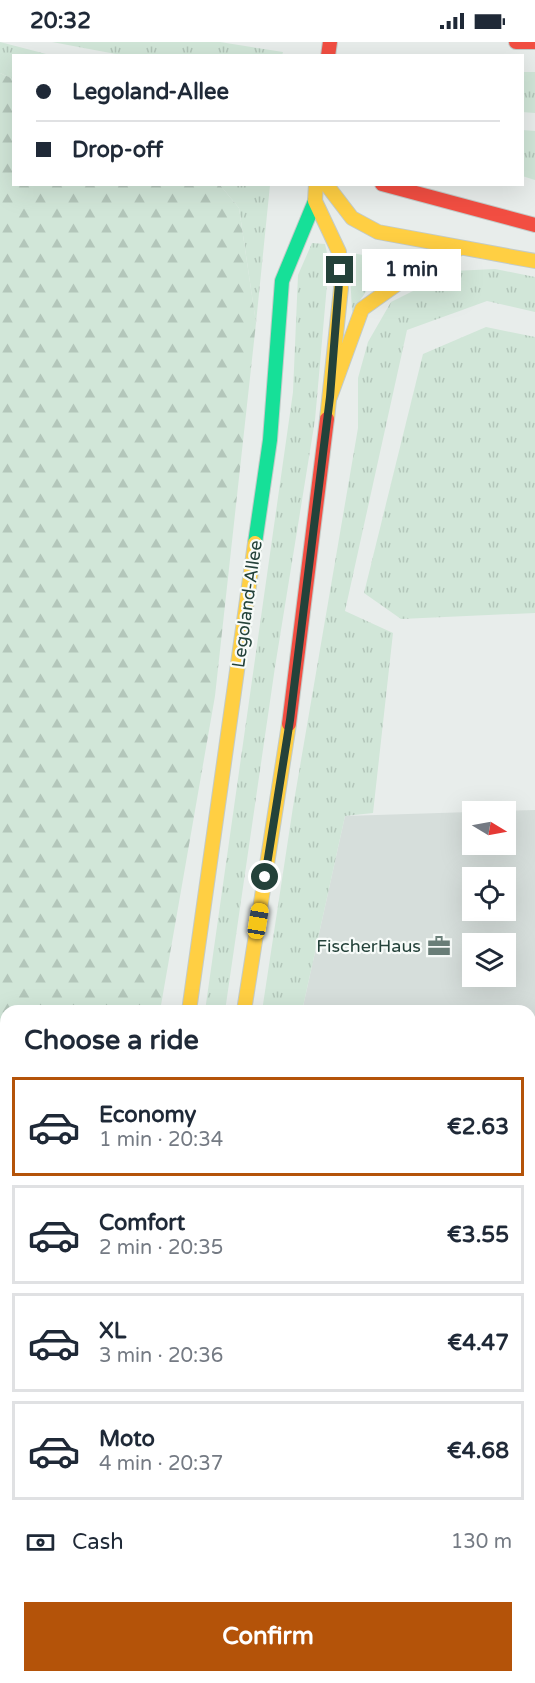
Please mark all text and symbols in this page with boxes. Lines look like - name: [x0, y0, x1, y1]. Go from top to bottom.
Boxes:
- text: 20:32: [30, 8, 91, 34]
- text: Legoland-Allee: [72, 79, 229, 105]
- text: Drop-off: [72, 137, 163, 163]
- callout: 1 min: [361, 249, 460, 291]
- route end: [326, 256, 353, 283]
- text: 1 min: [385, 258, 438, 282]
- street label: Legoland-Allee: [227, 539, 267, 669]
- north arrow: [462, 801, 516, 855]
- map controls: [462, 801, 516, 987]
- route start: [251, 863, 278, 890]
- button: locate: [462, 867, 516, 921]
- car: [246, 902, 270, 940]
- office icon: FischerHaus: [426, 933, 452, 959]
- button: layers: [462, 933, 516, 987]
- place label: FischerHaus: [316, 935, 421, 957]
- text: Choose a ride: [24, 1024, 199, 1057]
- icon: car: [27, 1100, 81, 1154]
- text: Economy: [99, 1102, 196, 1128]
- text: €2.63: [447, 1114, 509, 1140]
- text: 1 min · 20:34: [99, 1128, 223, 1152]
- icon: car: [27, 1208, 81, 1262]
- text: Comfort: [99, 1210, 185, 1236]
- text: €3.55: [447, 1222, 509, 1248]
- text: 2 min · 20:35: [99, 1236, 223, 1260]
- icon: car: [27, 1316, 81, 1370]
- text: XL: [99, 1318, 126, 1344]
- text: €4.47: [447, 1330, 509, 1356]
- text: 3 min · 20:36: [99, 1344, 223, 1368]
- icon: car: [27, 1424, 81, 1478]
- text: Moto: [99, 1426, 155, 1452]
- text: €4.68: [447, 1438, 509, 1464]
- text: 4 min · 20:37: [99, 1452, 223, 1476]
- icon: cash: [24, 1526, 57, 1559]
- text: Cash: [72, 1529, 124, 1555]
- text: 130 m: [451, 1530, 512, 1554]
- button: Confirm: [24, 1602, 512, 1671]

